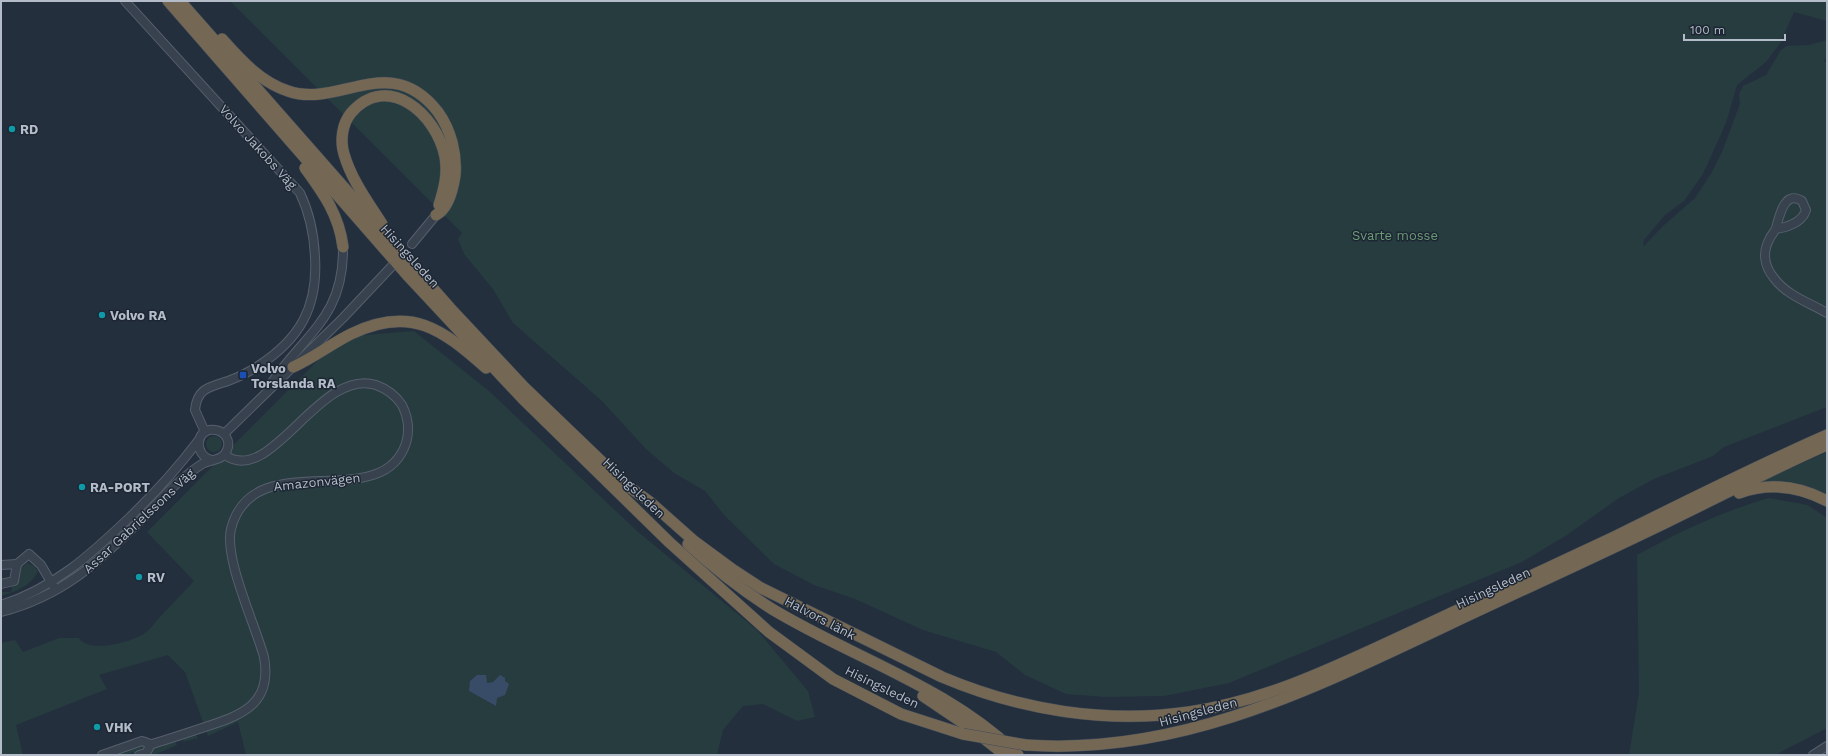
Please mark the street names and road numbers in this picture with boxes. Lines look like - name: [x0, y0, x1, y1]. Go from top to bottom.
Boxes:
- street label: Volvo Jakobs Väg: [216, 102, 300, 192]
- street label: Hisingsleden: [378, 221, 442, 291]
- street label: Hisingsleden: [600, 455, 668, 521]
- street label: Assar Gabrielssons Väg: [80, 466, 198, 576]
- street label: Amazonvägen: [273, 470, 361, 494]
- street label: Hisingsleden: [1453, 564, 1533, 612]
- street label: Halvors länk: [782, 593, 859, 643]
- street label: Hisingsleden: [843, 663, 921, 711]
- street label: Hisingsleden: [1157, 694, 1239, 730]

